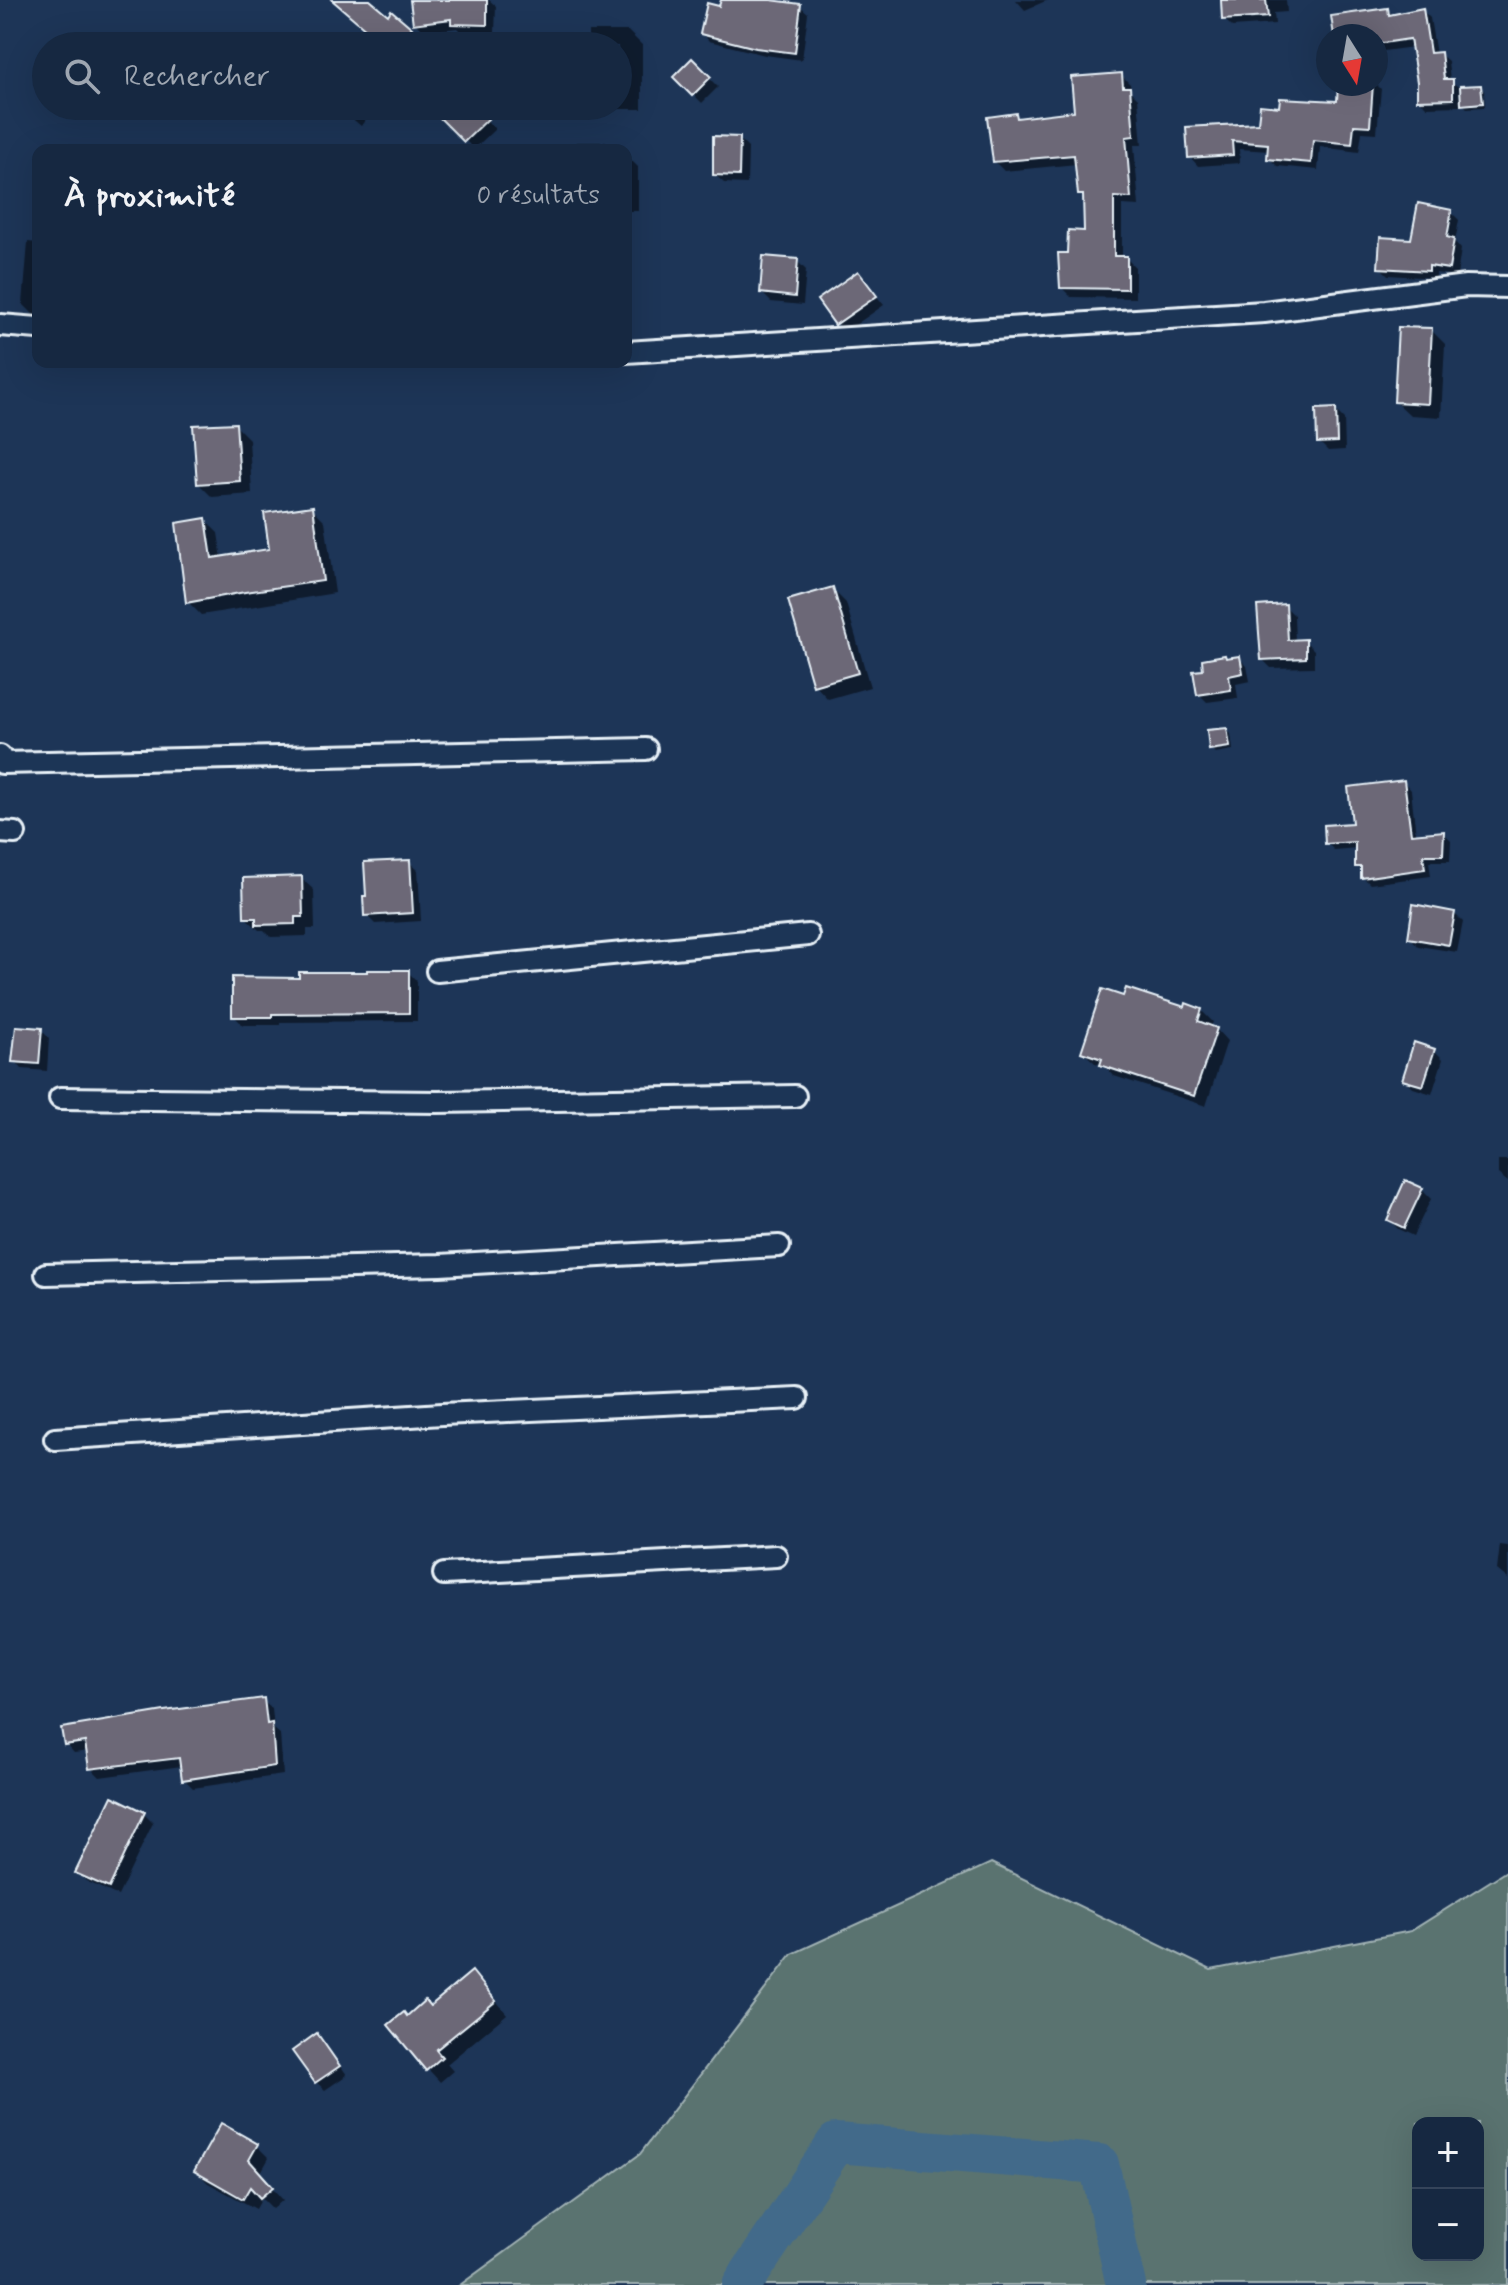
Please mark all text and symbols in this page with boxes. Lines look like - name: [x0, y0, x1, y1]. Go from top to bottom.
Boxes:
- north arrow: [1316, 24, 1388, 96]
- search box: [32, 32, 632, 120]
- icon: search: [60, 54, 104, 98]
- text: Rechercher: [124, 57, 270, 96]
- text: À proximité: [64, 174, 235, 219]
- text: 0 résultats: [477, 179, 600, 213]
- map controls: [1412, 2117, 1484, 2261]
- button: +: [1412, 2117, 1484, 2189]
- button: −: [1412, 2189, 1484, 2261]

